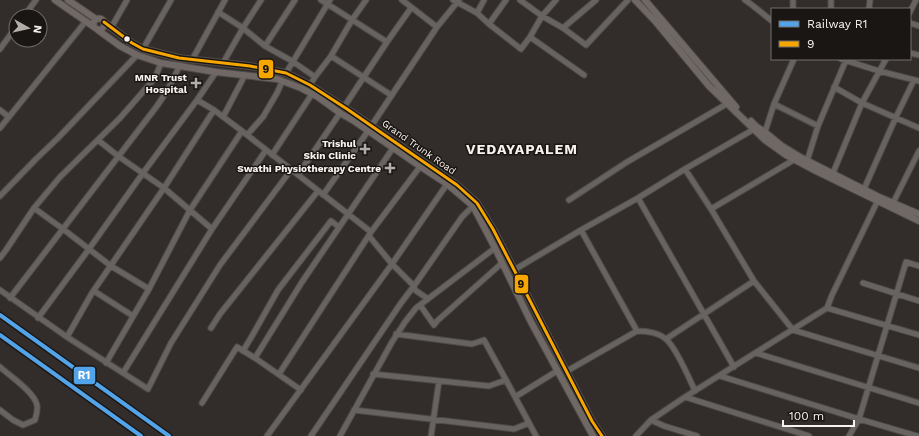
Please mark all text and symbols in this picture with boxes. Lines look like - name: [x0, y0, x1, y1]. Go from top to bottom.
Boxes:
- north arrow: [8, 8, 48, 48]
- legend: [771, 8, 911, 60]
- text: Railway R1: [807, 17, 867, 31]
- text: N: [30, 24, 44, 34]
- unlabelled marker: [122, 34, 132, 44]
- text: 9: [807, 37, 814, 51]
- line badge: 9: [258, 59, 274, 79]
- text: 9: [263, 63, 270, 76]
- place label: MNR Trust Hospital: [135, 72, 188, 95]
- marker: MNR Trust Hospital: [190, 77, 202, 89]
- street label: Grand Trunk Road: [380, 117, 458, 177]
- place label: Trishul Skin Clinic: [304, 138, 357, 161]
- district label: VEDAYAPALEM: [466, 141, 578, 157]
- marker: Trishul Skin Clinic: [359, 143, 371, 155]
- marker: Swathi Physiotherapy Centre: [384, 162, 396, 174]
- place label: Swathi Physiotherapy Centre: [237, 163, 381, 174]
- line badge: 9: [514, 274, 529, 294]
- text: 9: [518, 278, 525, 291]
- line badge: R1: [73, 366, 96, 385]
- text: R1: [78, 369, 90, 382]
- scale bar: [783, 402, 854, 428]
- text: 100 m: [789, 409, 824, 423]

